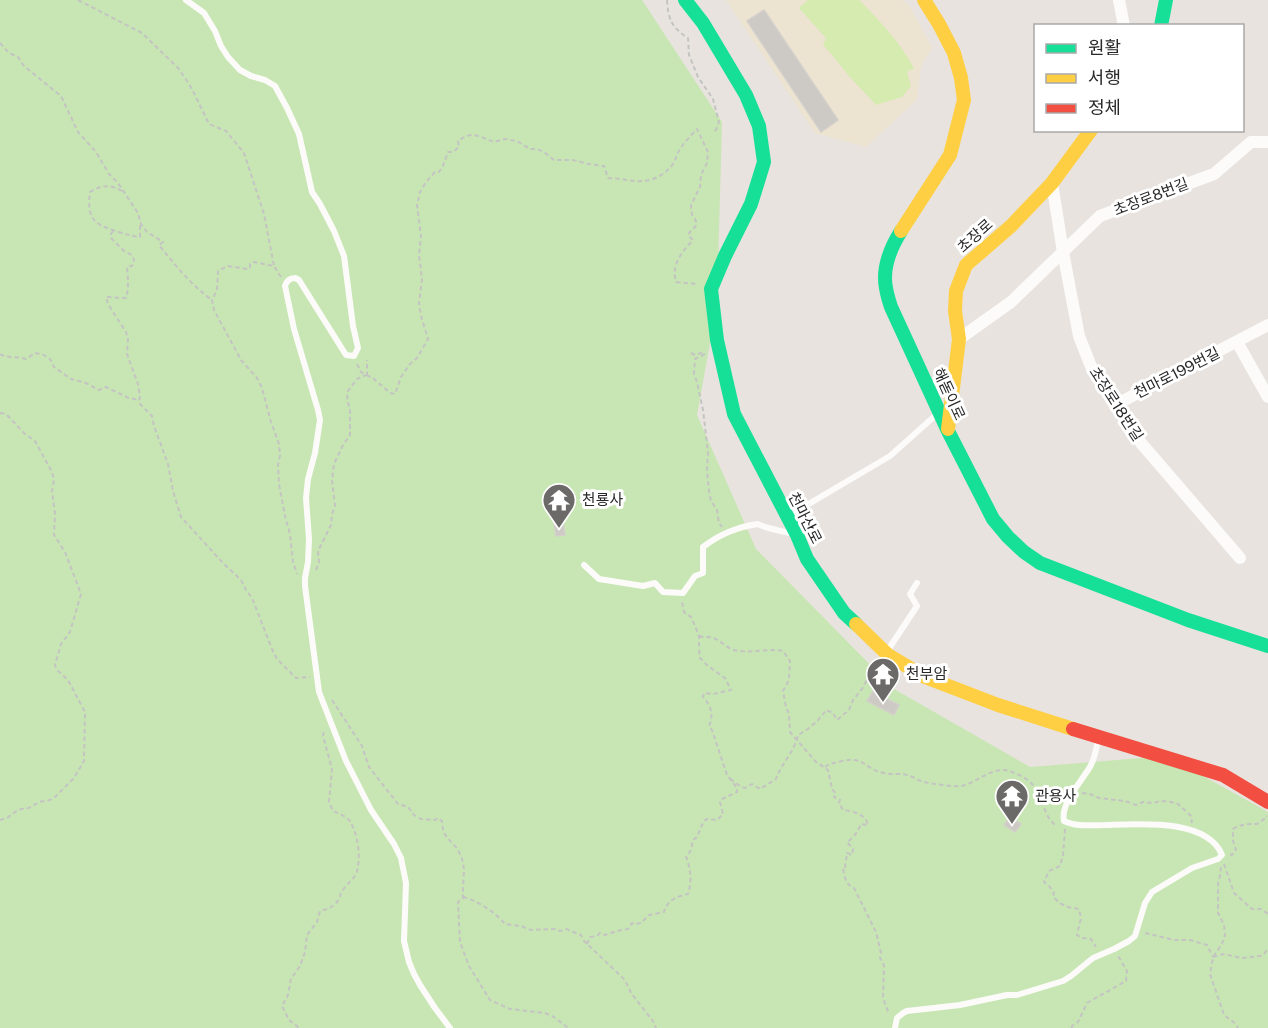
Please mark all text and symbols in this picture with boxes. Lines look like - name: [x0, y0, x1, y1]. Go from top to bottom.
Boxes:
- legend: [1034, 24, 1244, 132]
- text: 원활: [1088, 37, 1121, 58]
- text: 서행: [1088, 67, 1121, 88]
- text: 정체: [1088, 97, 1121, 118]
- street label: 초장로8번길: [1111, 174, 1191, 219]
- street label: 초장로: [954, 215, 996, 256]
- street label: 천마로199번길: [1131, 344, 1222, 401]
- street label: 초장로18번길: [1086, 364, 1147, 444]
- street label: 해돋이로: [930, 365, 969, 422]
- temple icon: 천룡사: [541, 482, 577, 529]
- street label: 천마산로: [785, 489, 826, 546]
- place label: 천룡사: [582, 491, 624, 508]
- temple icon: 천부암: [865, 656, 901, 703]
- place label: 천부암: [906, 665, 948, 682]
- temple icon: 관용사: [994, 778, 1030, 825]
- place label: 관용사: [1035, 787, 1077, 804]

